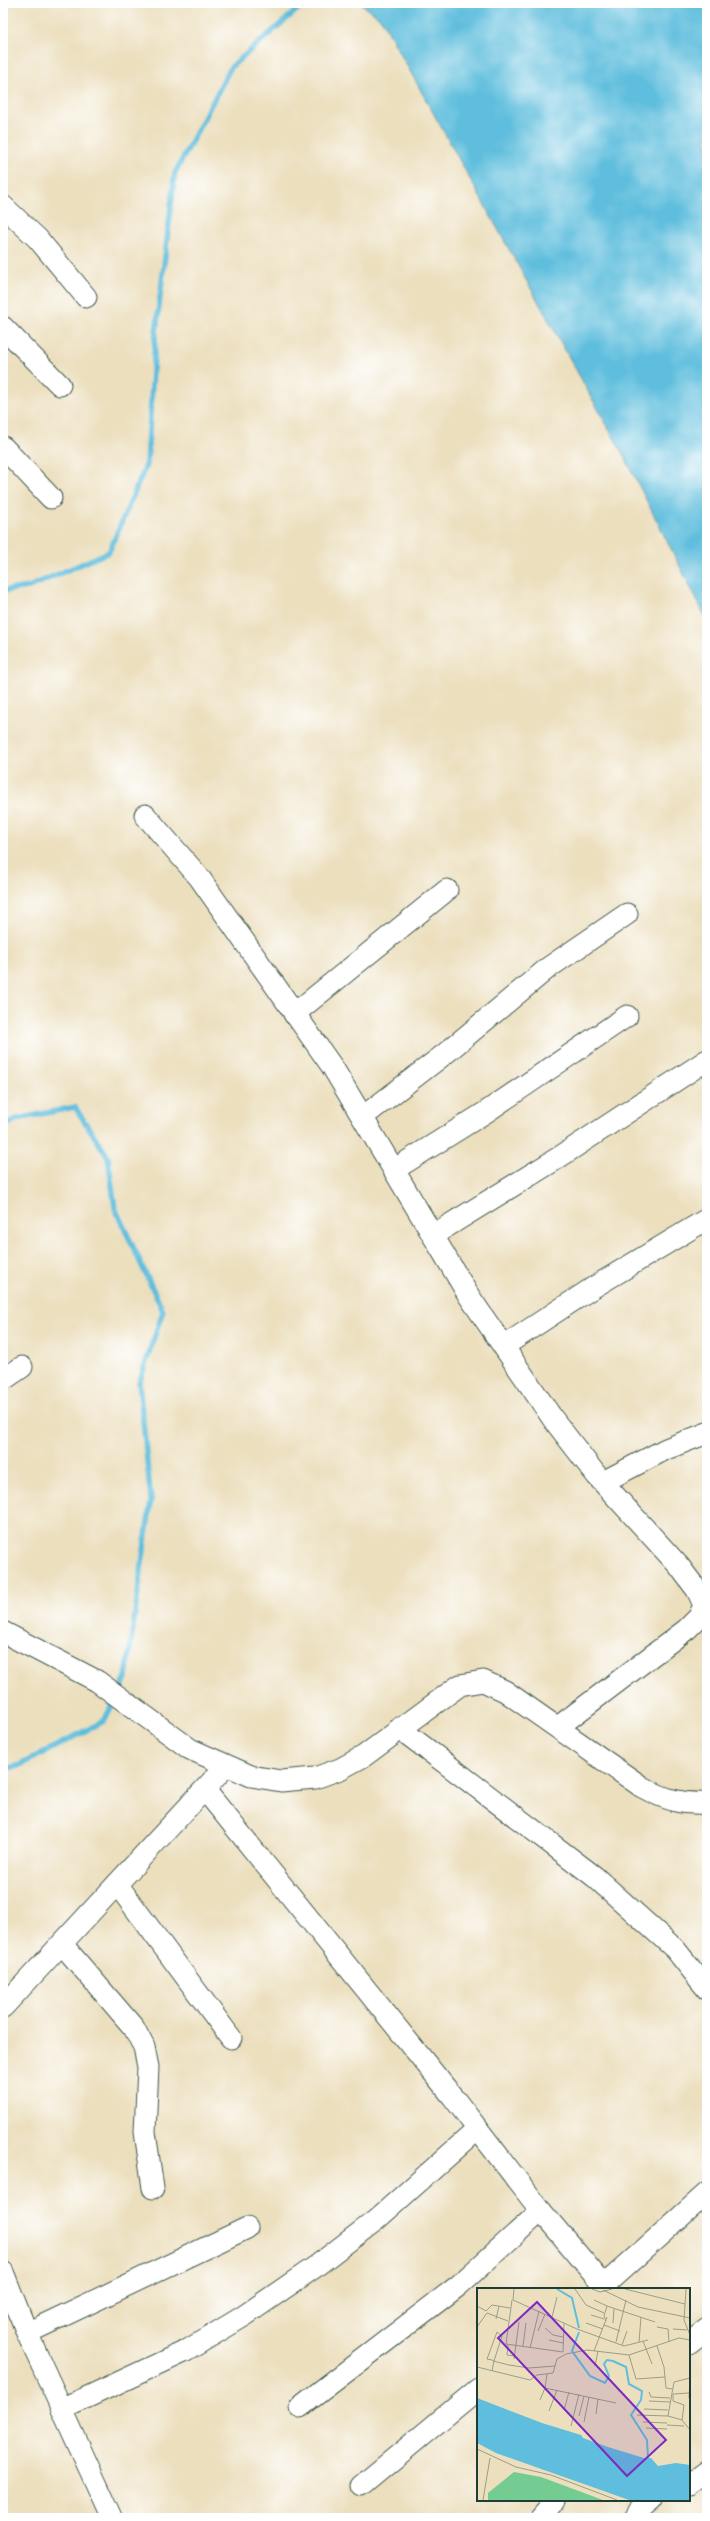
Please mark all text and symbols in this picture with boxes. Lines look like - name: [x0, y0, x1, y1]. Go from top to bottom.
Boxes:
- inset map: [477, 2288, 690, 2501]

